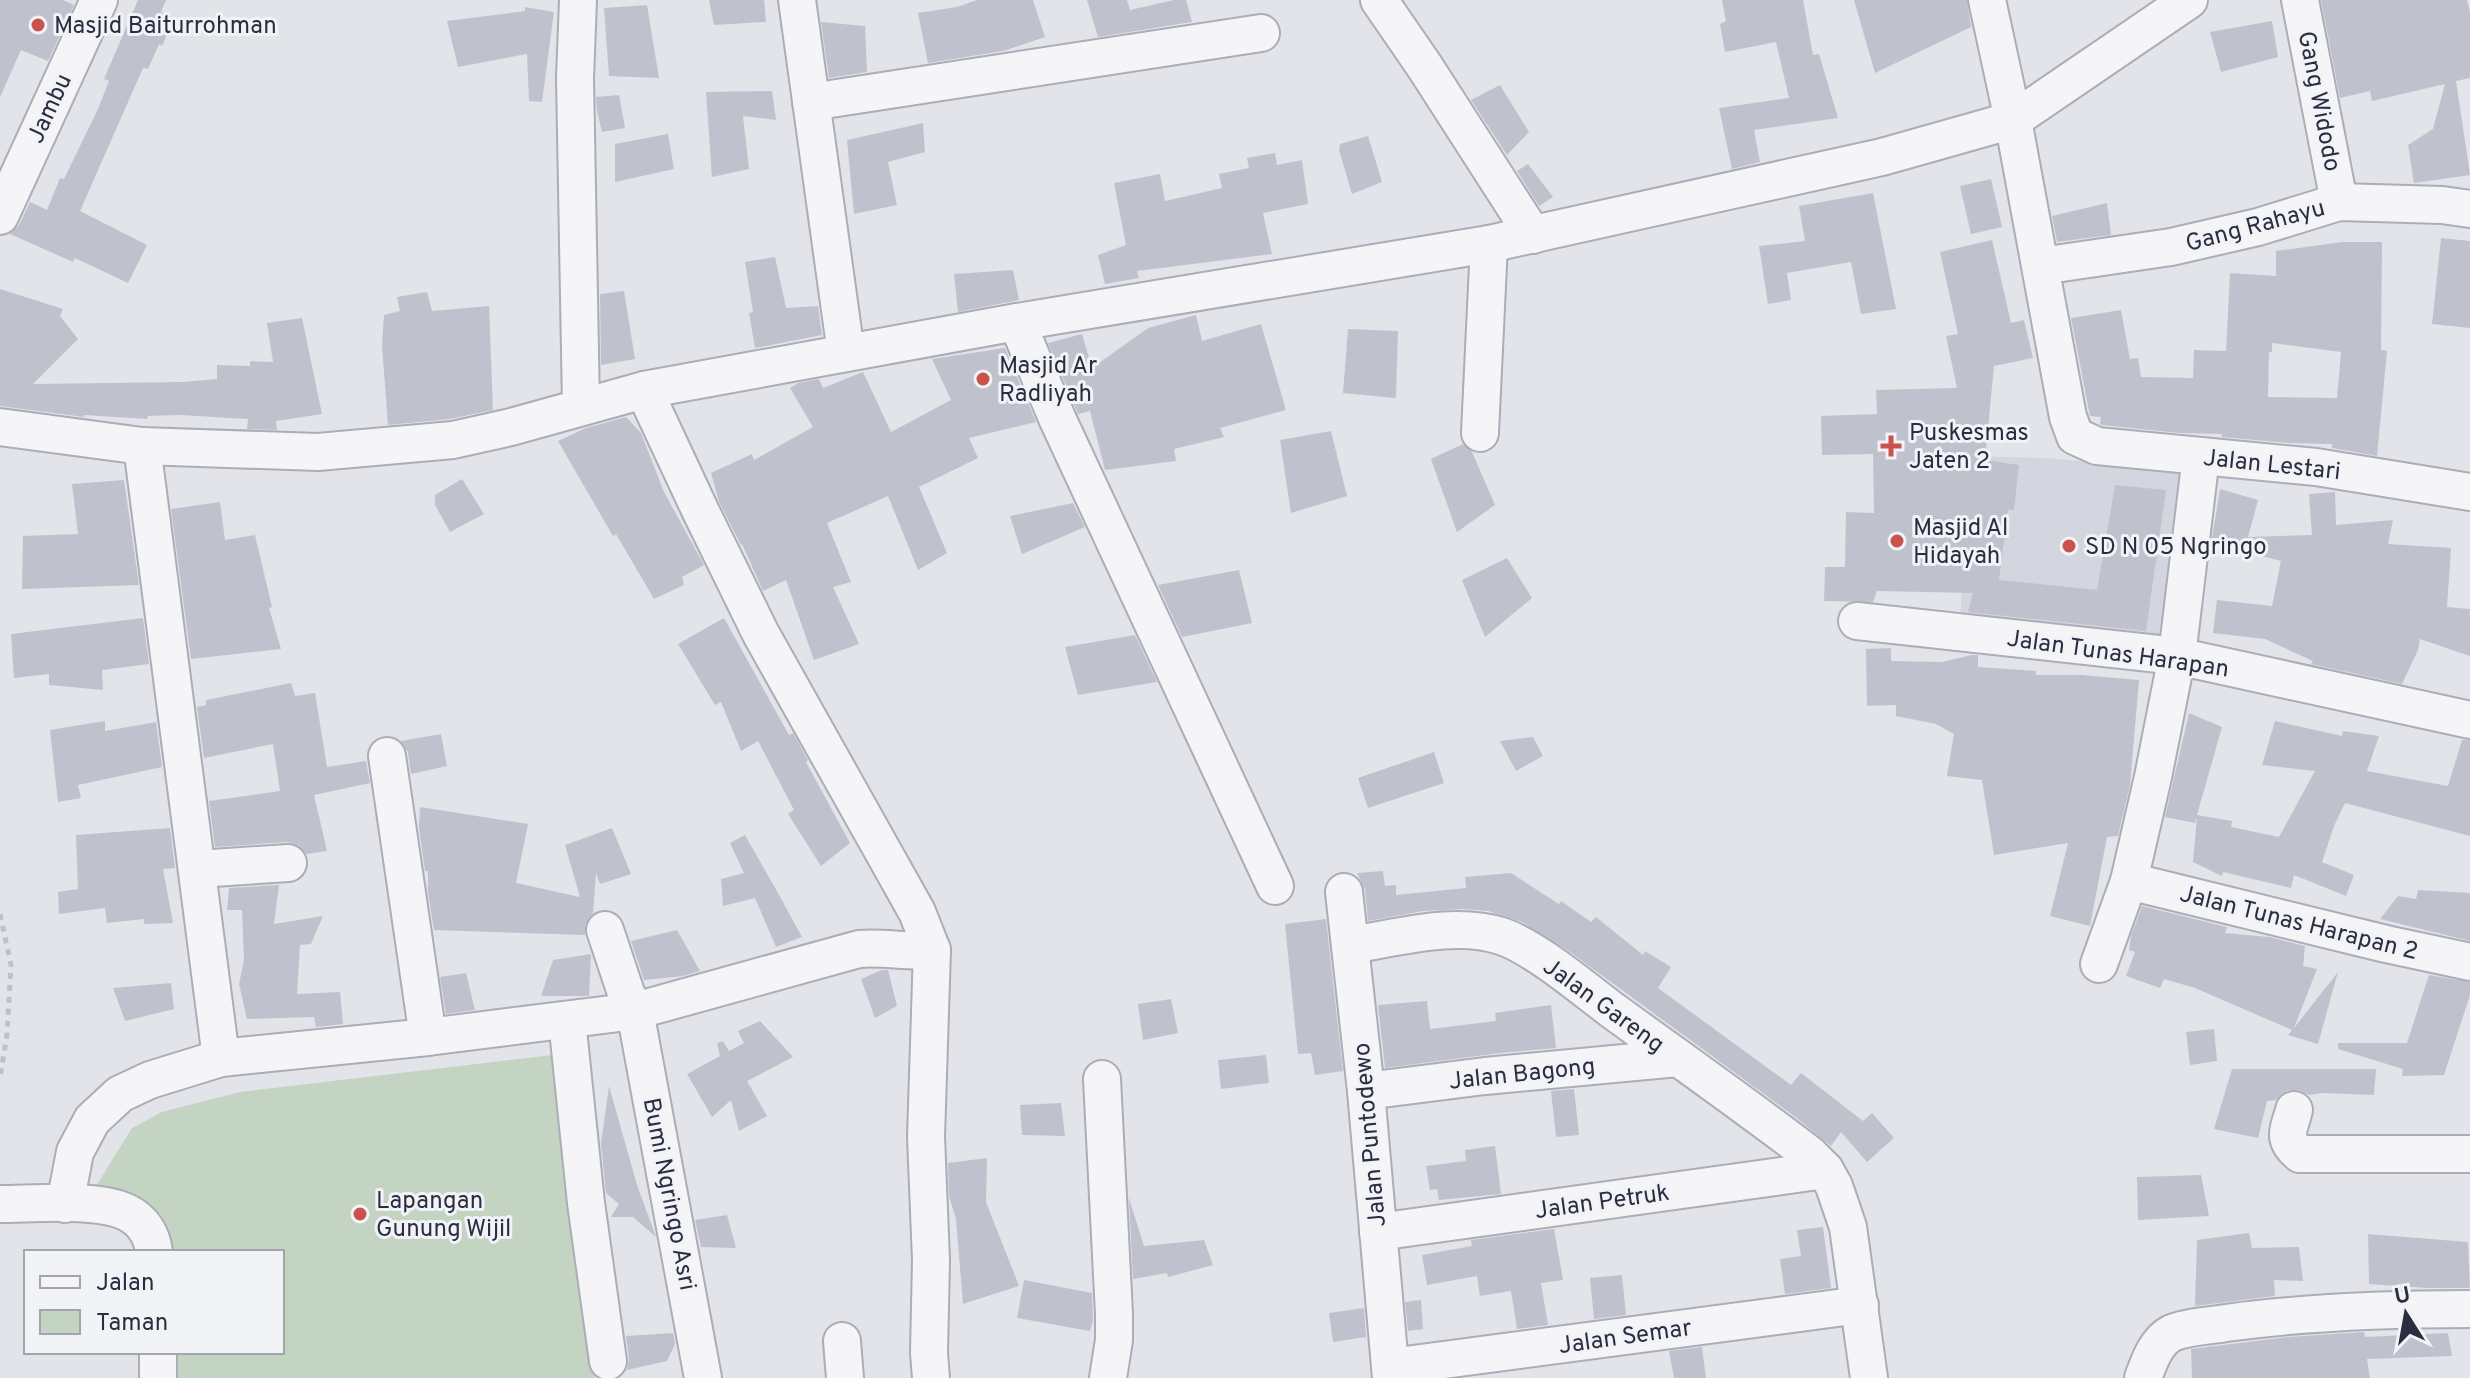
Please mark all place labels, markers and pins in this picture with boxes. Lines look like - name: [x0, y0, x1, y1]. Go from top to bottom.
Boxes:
- place label: Masjid Baiturrohman: [54, 12, 277, 42]
- marker: Masjid Baiturrohman: [29, 16, 47, 34]
- place label: Masjid Ar Radliyah: [999, 352, 1097, 410]
- marker: Masjid Ar Radliyah: [974, 370, 992, 388]
- place label: Puskesmas Jaten 2: [1909, 419, 2029, 477]
- marker: Puskesmas Jaten 2: [1880, 435, 1902, 457]
- place label: Masjid Al Hidayah: [1913, 514, 2008, 572]
- marker: Masjid Al Hidayah: [1888, 532, 1906, 550]
- place label: SD N 05 Ngringo: [2085, 533, 2267, 563]
- marker: SD N 05 Ngringo: [2060, 537, 2078, 555]
- place label: Lapangan Gunung Wijil: [376, 1187, 511, 1245]
- marker: Lapangan Gunung Wijil: [351, 1205, 369, 1223]

